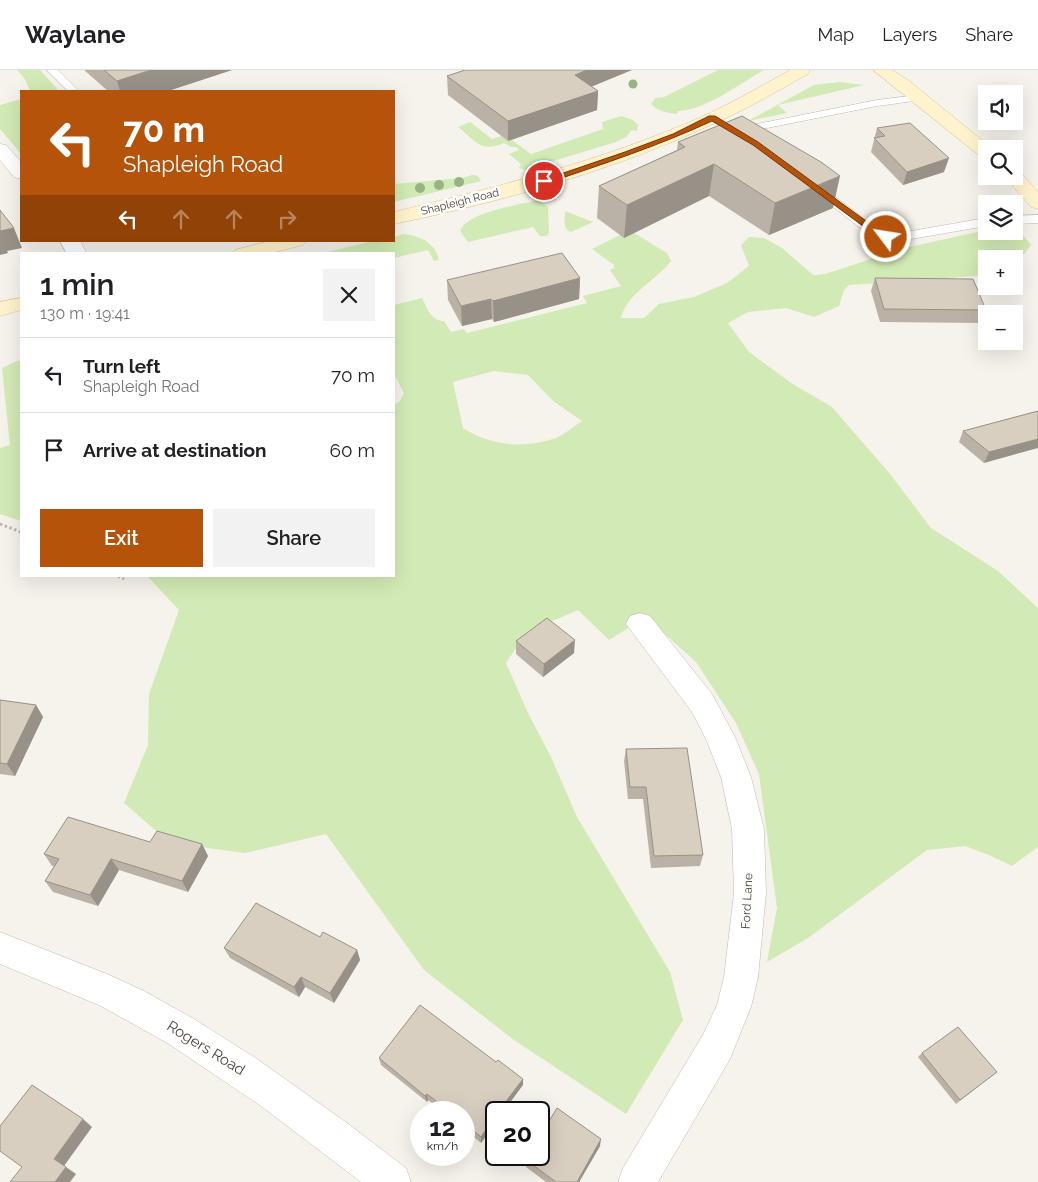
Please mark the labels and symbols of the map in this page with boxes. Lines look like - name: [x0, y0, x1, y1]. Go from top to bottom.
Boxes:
- pin: [523, 160, 565, 202]
- street label: Shapleigh Road: [420, 186, 501, 218]
- position arrow: [859, 210, 911, 262]
- street label: Ford Lane: [739, 873, 755, 929]
- street label: Rogers Road: [164, 1017, 248, 1079]
- speed limit sign: 20: [485, 1101, 550, 1166]

